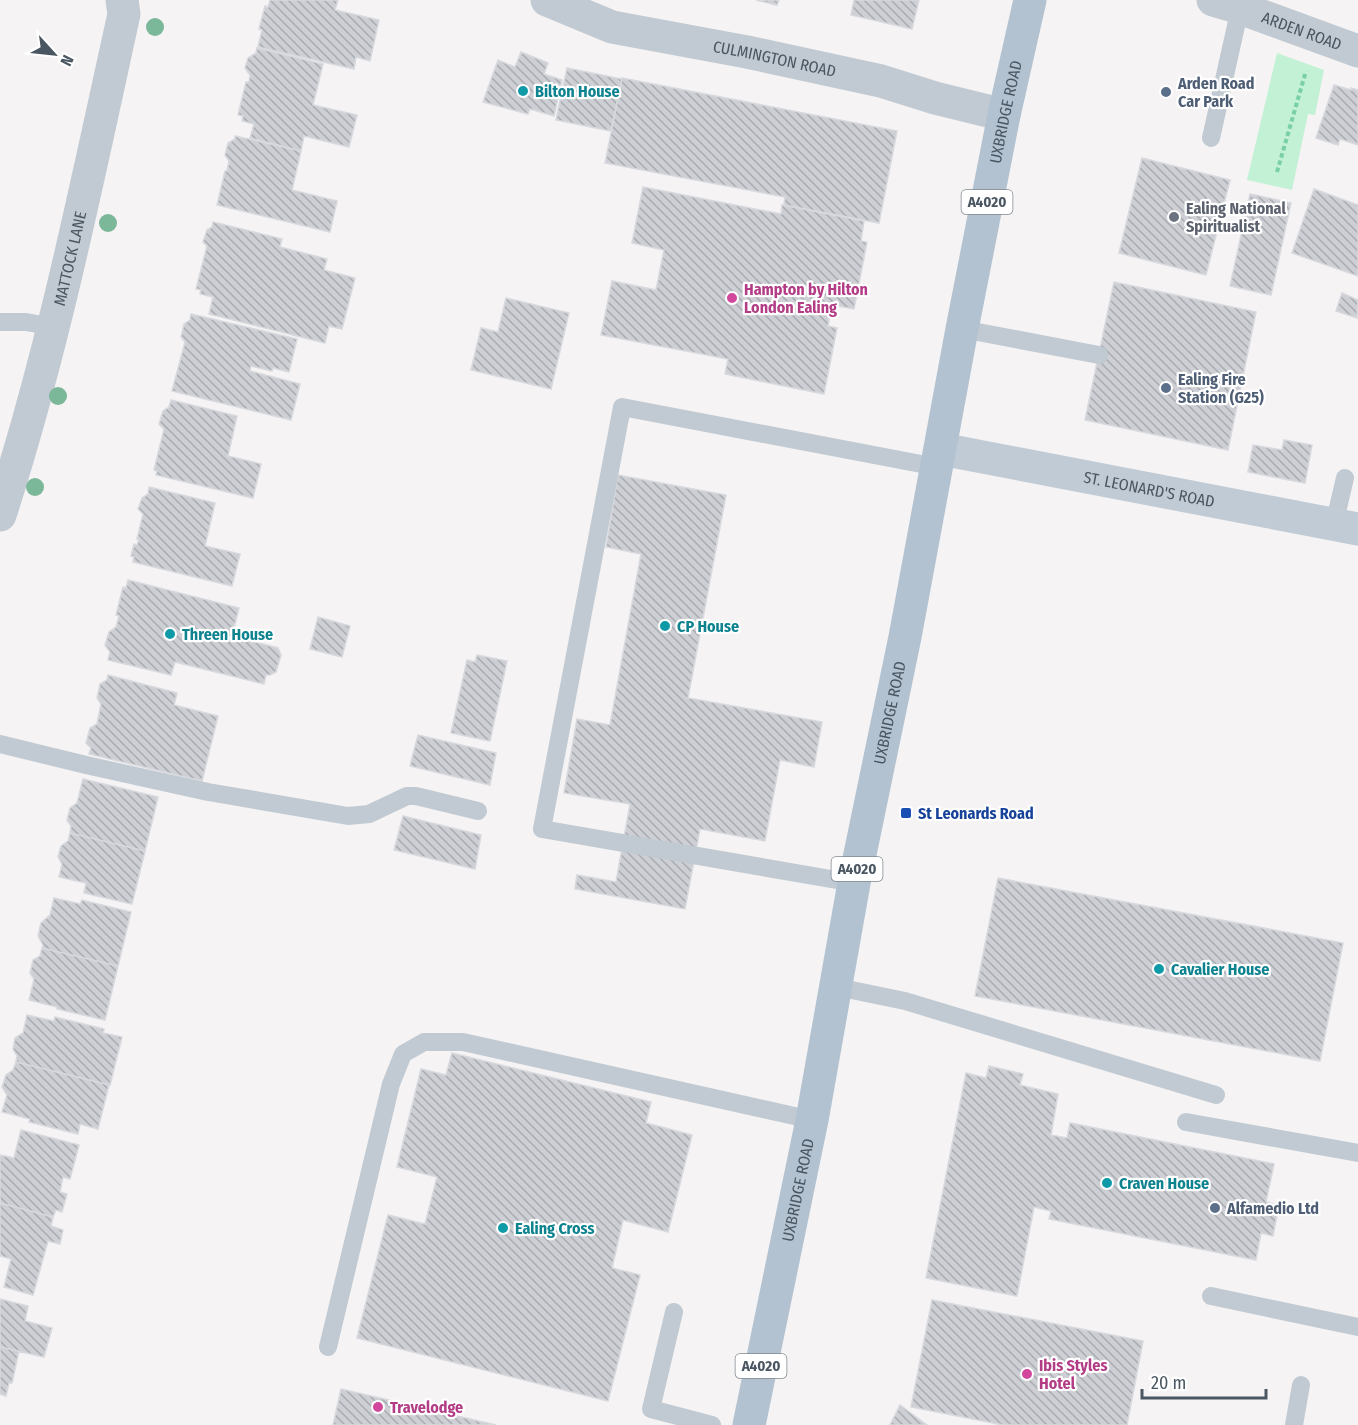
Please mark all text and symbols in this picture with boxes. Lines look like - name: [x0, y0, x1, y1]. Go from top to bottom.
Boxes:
- street label: ARDEN ROAD: [1259, 7, 1344, 54]
- north arrow: [24, 24, 84, 84]
- street label: CULMINGTON ROAD: [712, 36, 838, 81]
- text: N: [56, 52, 78, 69]
- street label: UXBRIDGE ROAD: [985, 59, 1026, 165]
- place label: Arden Road Car Park: [1177, 74, 1254, 111]
- place label: Bilton House: [535, 82, 620, 101]
- marker: Bilton House: [516, 84, 530, 98]
- marker: Arden Road Car Park: [1159, 85, 1173, 99]
- road number: A4020: [962, 190, 1012, 214]
- place label: Ealing National Spiritualist: [1186, 199, 1286, 236]
- street label: MATTOCK LANE: [49, 209, 90, 308]
- marker: Ealing National Spiritualist: [1167, 210, 1181, 224]
- place label: Hampton by Hilton London Ealing: [744, 280, 868, 317]
- marker: Hampton by Hilton London Ealing: [725, 291, 739, 305]
- place label: Ealing Fire Station (G25): [1178, 370, 1264, 407]
- marker: Ealing Fire Station (G25): [1159, 381, 1173, 395]
- street label: ST. LEONARD'S ROAD: [1082, 467, 1216, 511]
- place label: CP House: [677, 617, 739, 636]
- marker: CP House: [658, 619, 672, 633]
- place label: Threen House: [182, 625, 273, 644]
- marker: Threen House: [163, 627, 177, 641]
- street label: UXBRIDGE ROAD: [869, 660, 909, 766]
- place label: St Leonards Road: [918, 804, 1034, 823]
- marker: St Leonards Road: [899, 806, 913, 820]
- road number: A4020: [832, 857, 882, 881]
- place label: Cavalier House: [1171, 960, 1269, 979]
- marker: Cavalier House: [1152, 962, 1166, 976]
- street label: UXBRIDGE ROAD: [778, 1137, 817, 1243]
- place label: Craven House: [1119, 1174, 1209, 1193]
- marker: Craven House: [1100, 1176, 1114, 1190]
- place label: Alfamedio Ltd: [1226, 1199, 1319, 1218]
- marker: Alfamedio Ltd: [1208, 1201, 1222, 1215]
- place label: Ealing Cross: [515, 1219, 594, 1238]
- marker: Ealing Cross: [496, 1221, 510, 1235]
- road number: A4020: [736, 1354, 786, 1378]
- place label: Ibis Styles Hotel: [1039, 1356, 1107, 1393]
- scale bar: [1142, 1362, 1266, 1400]
- marker: Ibis Styles Hotel: [1020, 1367, 1034, 1381]
- text: 20 m: [1151, 1372, 1186, 1394]
- place label: Travelodge: [390, 1398, 463, 1417]
- marker: Travelodge: [371, 1400, 385, 1414]

